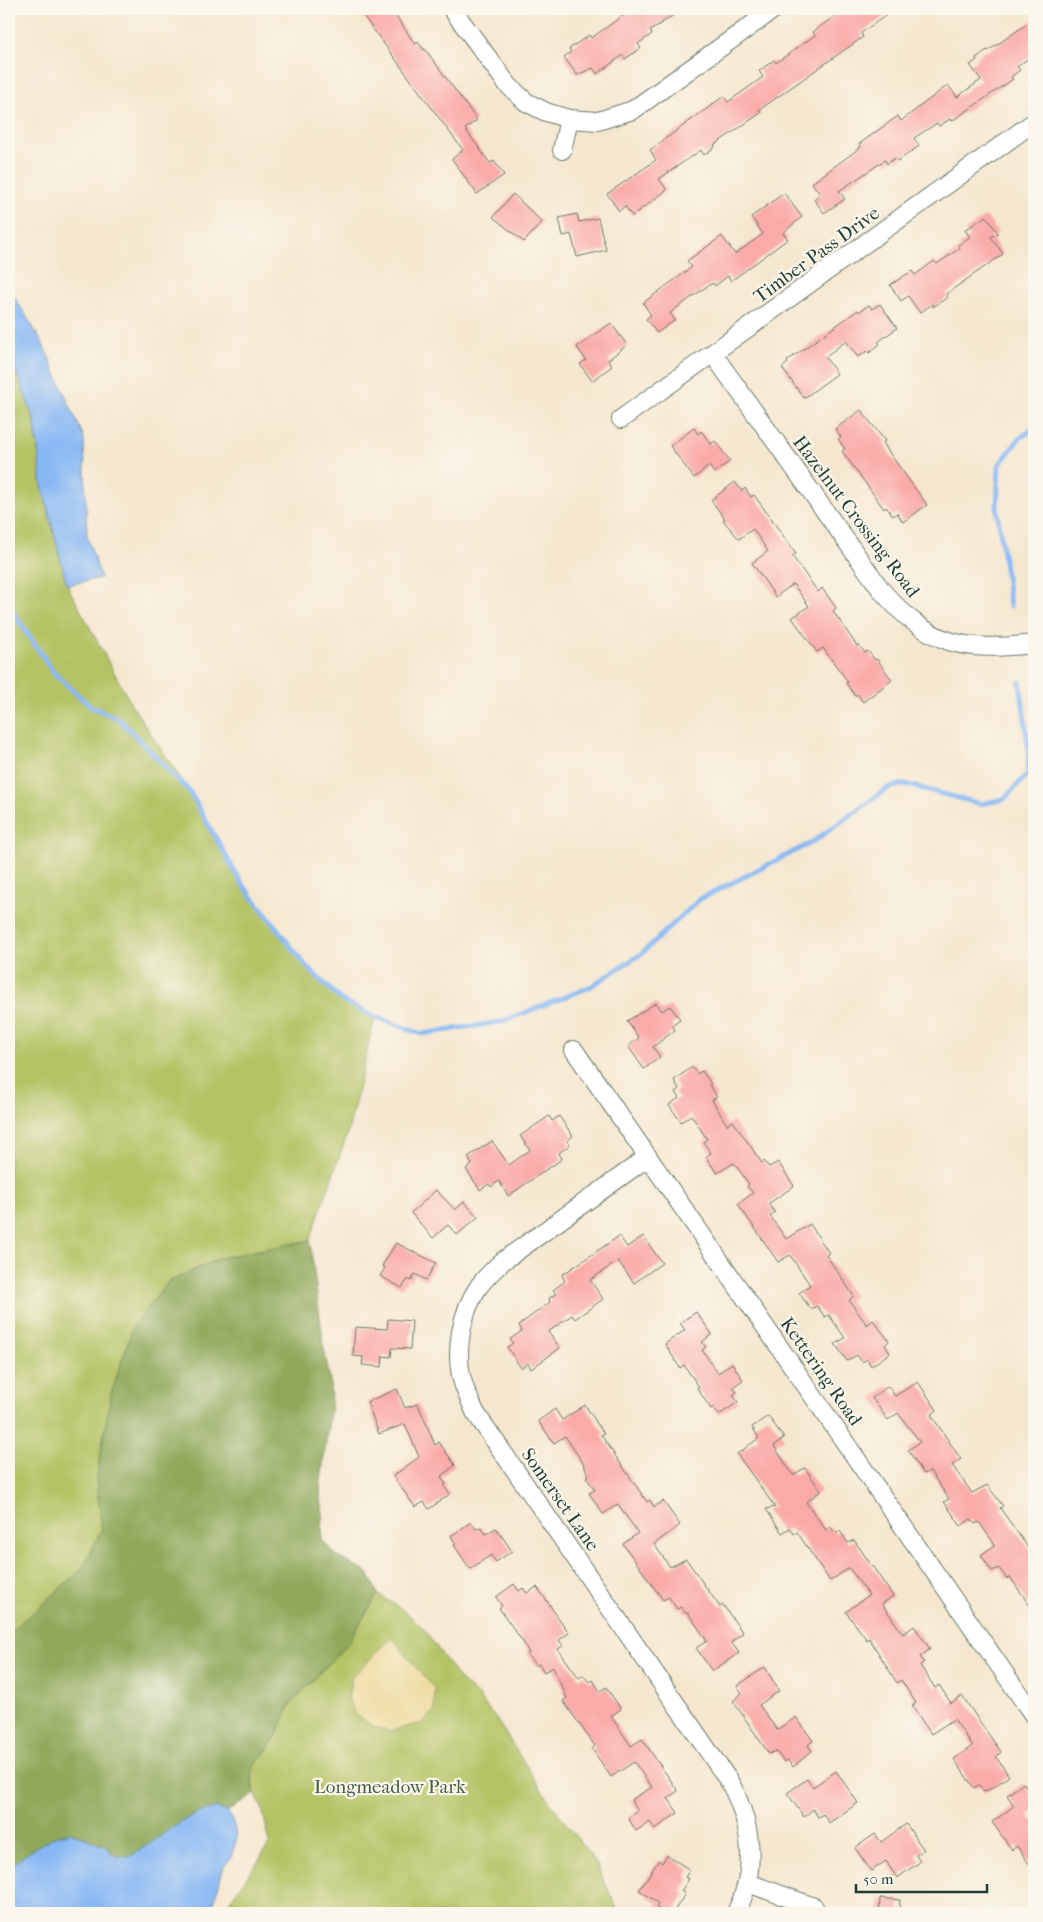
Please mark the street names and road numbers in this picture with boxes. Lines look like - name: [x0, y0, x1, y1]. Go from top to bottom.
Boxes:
- street label: Timber Pass Drive: [749, 202, 884, 308]
- street label: Hazelnut Crossing Road: [788, 431, 925, 602]
- street label: Kettering Road: [776, 1313, 867, 1430]
- street label: Somerset Lane: [517, 1444, 604, 1555]

